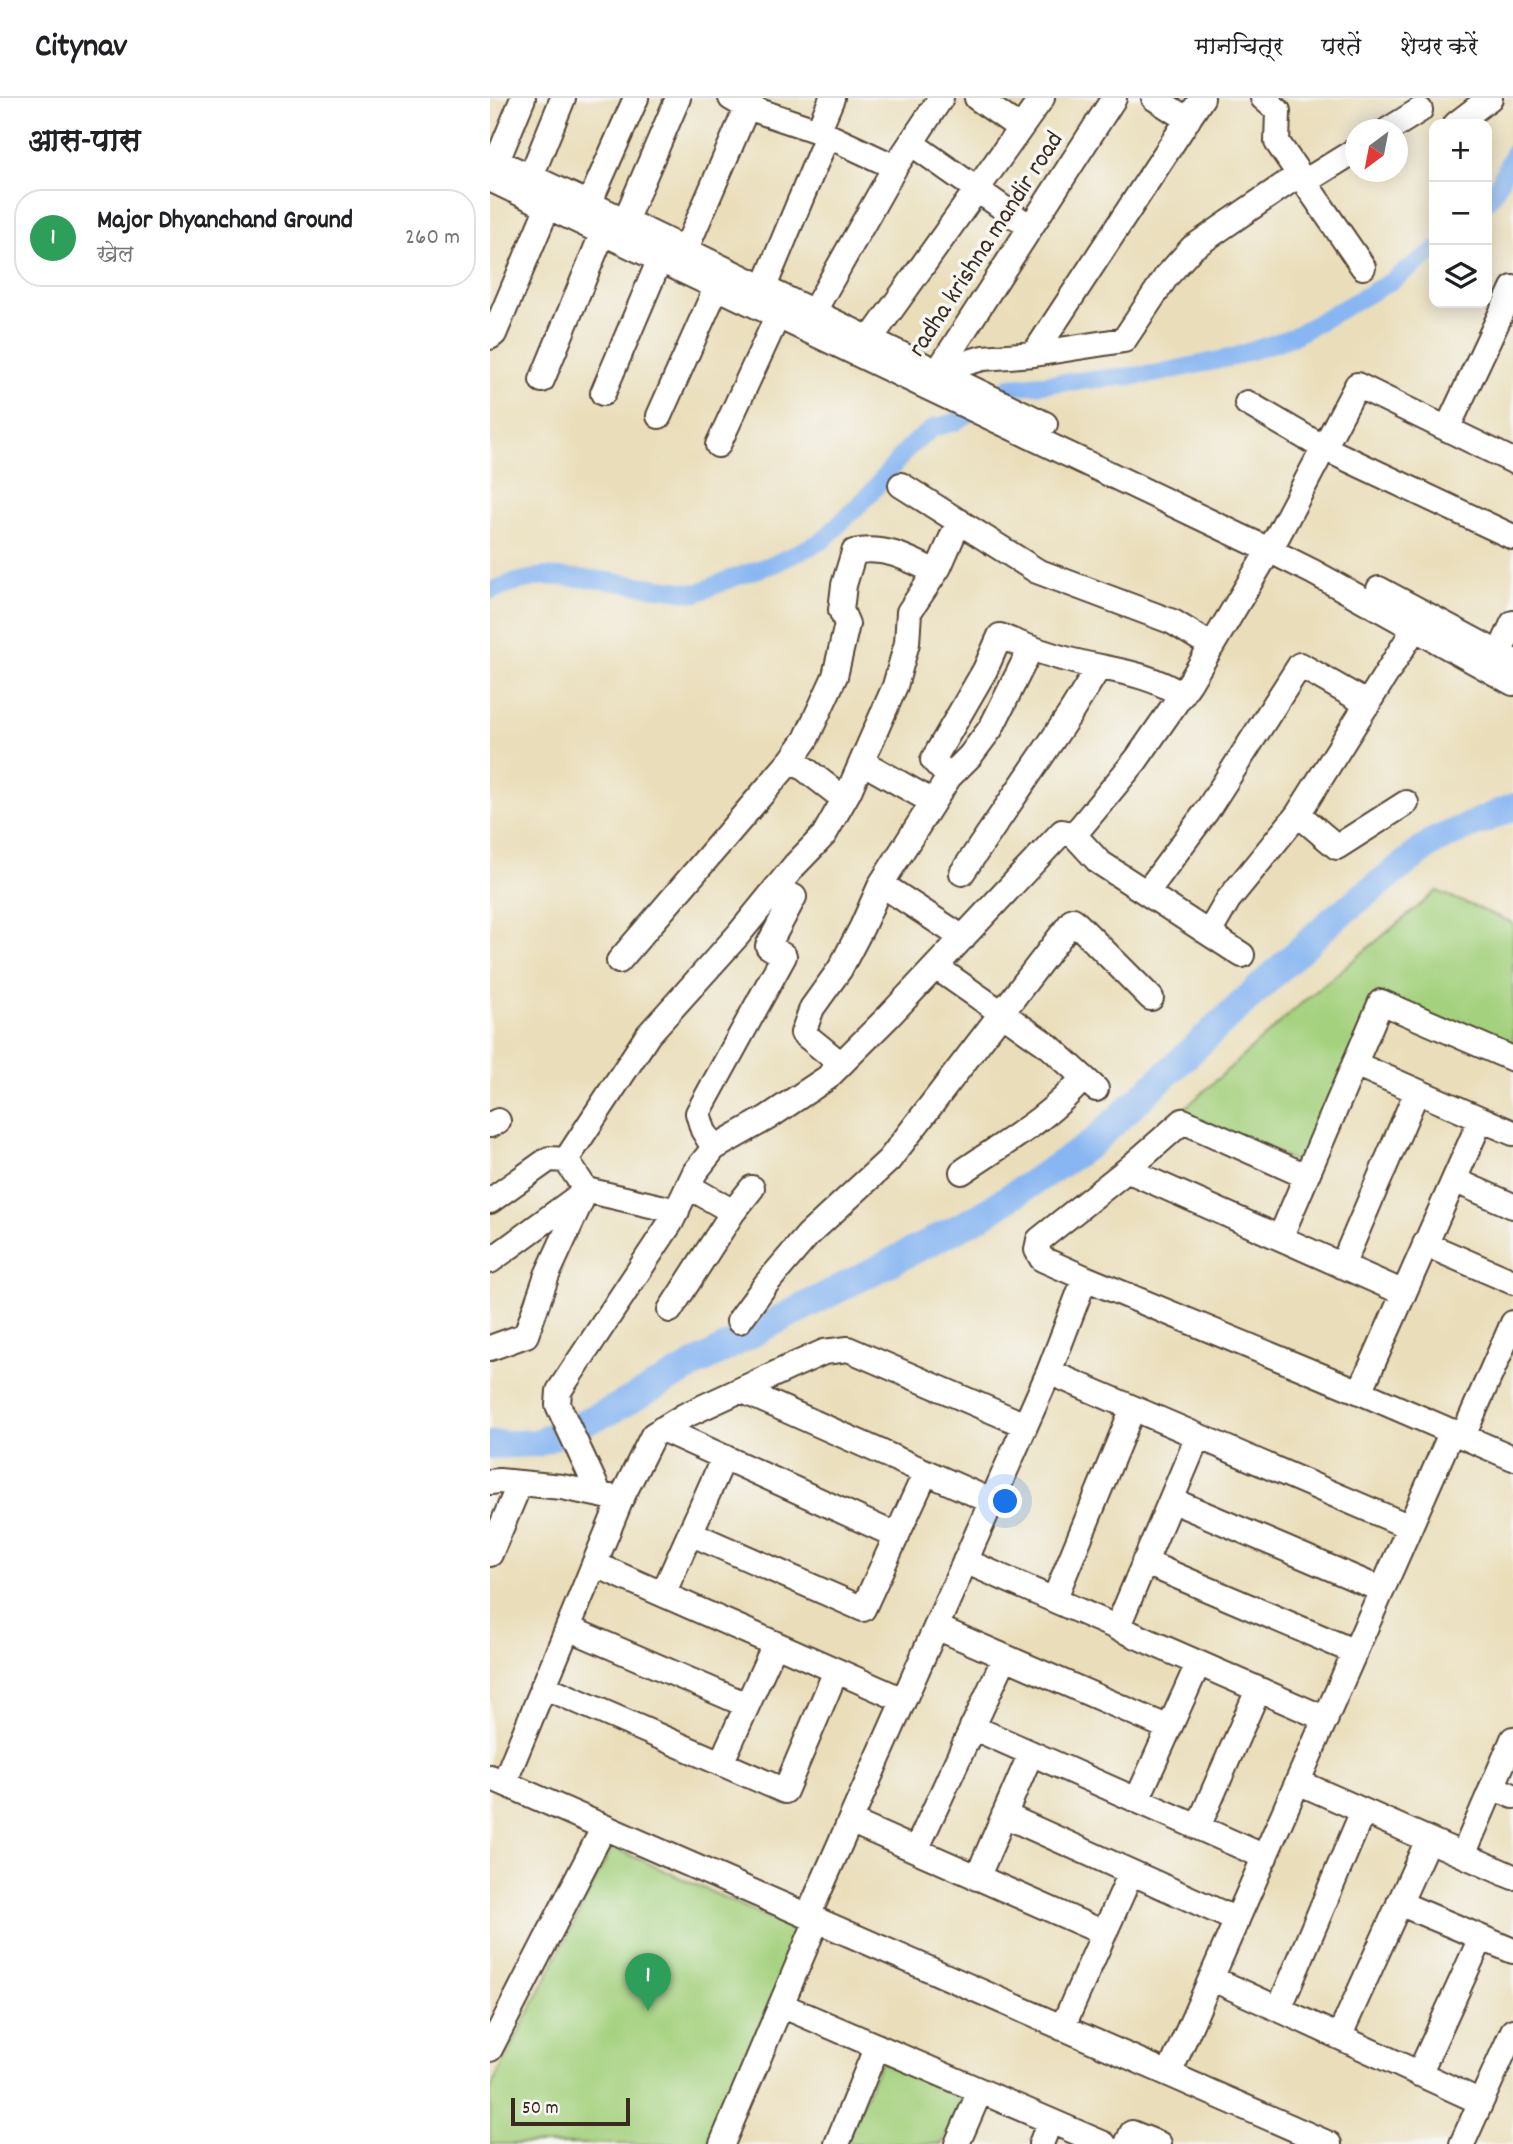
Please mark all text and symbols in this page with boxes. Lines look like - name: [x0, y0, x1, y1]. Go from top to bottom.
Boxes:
- text: Citynav: [35, 25, 127, 72]
- text: मानचित्र: [1195, 31, 1283, 65]
- text: परतें: [1321, 31, 1361, 65]
- text: शेयर करें: [1399, 31, 1478, 65]
- north arrow: [1345, 119, 1408, 182]
- map controls: [1429, 119, 1492, 308]
- button: +: [1429, 119, 1492, 182]
- text: आस-पास: [28, 122, 140, 165]
- street label: radha krishna mandir road: [900, 125, 1074, 365]
- button: −: [1429, 182, 1492, 245]
- text: Major Dhyanchand Ground: [97, 203, 353, 240]
- text: 1: [50, 222, 56, 255]
- text: 260 m: [405, 222, 460, 255]
- text: खेल: [97, 240, 134, 273]
- button: layers: [1429, 245, 1492, 308]
- your location: [988, 1484, 1022, 1518]
- pin: 1: [625, 1953, 671, 2011]
- scale bar: [511, 2095, 630, 2127]
- text: 50 m: [522, 2096, 559, 2123]

